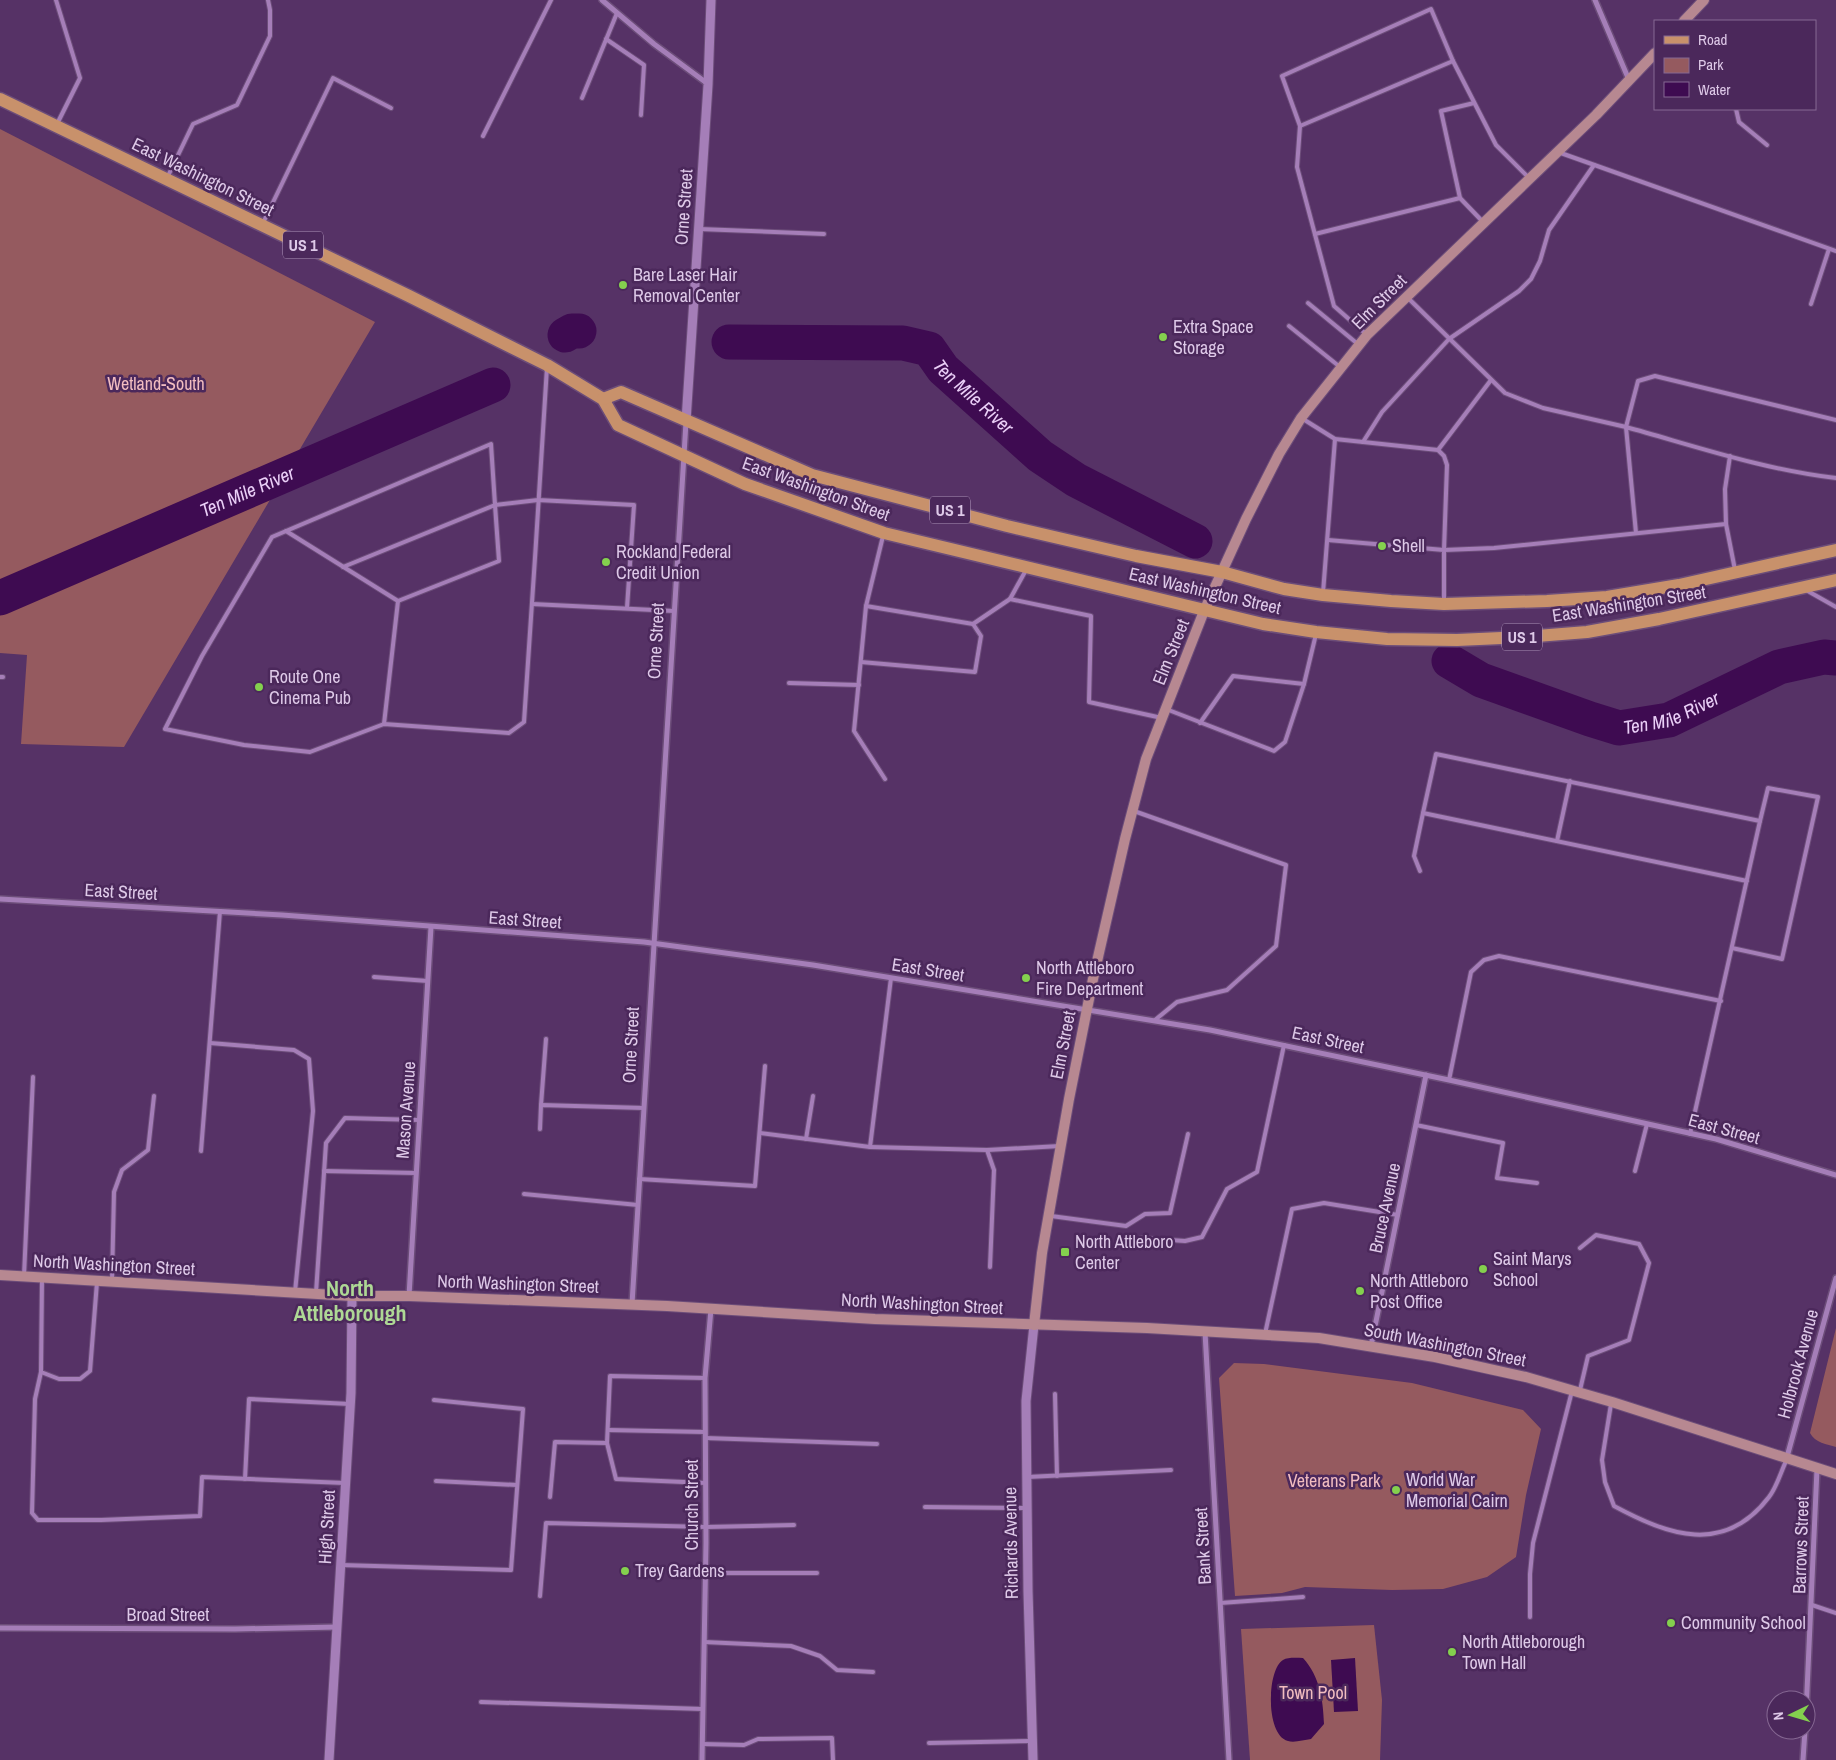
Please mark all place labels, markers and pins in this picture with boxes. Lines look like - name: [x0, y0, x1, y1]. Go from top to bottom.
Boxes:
- place label: Bare Laser Hair Removal Center: [633, 262, 740, 308]
- marker: Bare Laser Hair Removal Center: [617, 279, 629, 291]
- place label: Extra Space Storage: [1173, 314, 1253, 360]
- marker: Extra Space Storage: [1157, 331, 1169, 343]
- place label: Shell: [1392, 533, 1425, 558]
- place label: Rockland Federal Credit Union: [616, 539, 731, 585]
- marker: Shell: [1376, 540, 1388, 552]
- marker: Rockland Federal Credit Union: [600, 556, 612, 568]
- place label: Route One Cinema Pub: [269, 664, 351, 710]
- marker: Route One Cinema Pub: [253, 681, 265, 693]
- place label: North Attleboro Fire Department: [1036, 955, 1143, 1001]
- marker: North Attleboro Fire Department: [1020, 972, 1032, 984]
- place label: North Attleboro Center: [1075, 1229, 1173, 1275]
- marker: North Attleboro Center: [1059, 1246, 1071, 1258]
- place label: Saint Marys School: [1493, 1246, 1572, 1292]
- marker: Saint Marys School: [1477, 1263, 1489, 1275]
- place label: North Attleboro Post Office: [1370, 1268, 1468, 1314]
- marker: North Attleboro Post Office: [1354, 1285, 1366, 1297]
- place label: World War Memorial Cairn: [1406, 1467, 1508, 1513]
- marker: World War Memorial Cairn: [1390, 1484, 1402, 1496]
- place label: Trey Gardens: [635, 1558, 725, 1583]
- marker: Trey Gardens: [619, 1565, 631, 1577]
- place label: Community School: [1681, 1610, 1806, 1635]
- marker: Community School: [1665, 1617, 1677, 1629]
- place label: North Attleborough Town Hall: [1462, 1629, 1585, 1675]
- marker: North Attleborough Town Hall: [1446, 1646, 1458, 1658]

